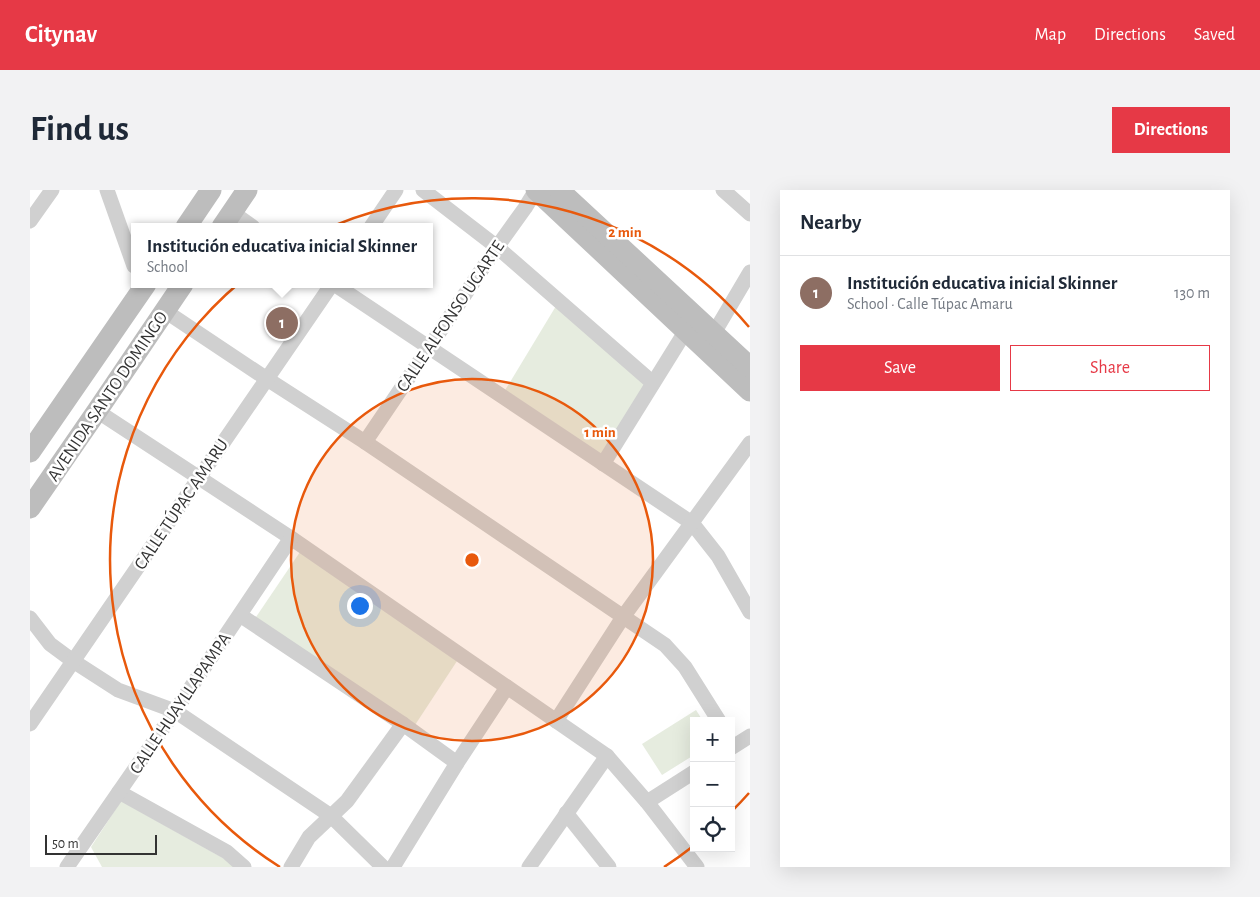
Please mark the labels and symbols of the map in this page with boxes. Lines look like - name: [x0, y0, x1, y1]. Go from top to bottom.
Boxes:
- text: 2 min: [608, 225, 642, 240]
- street label: CALLE ALFONSO UGARTE: [394, 237, 508, 395]
- pin: 1: [266, 304, 298, 342]
- street label: AVENIDA SANTO DOMINGO: [44, 308, 171, 485]
- text: 1 min: [584, 425, 616, 440]
- street label: CALLE TÚPAC AMARU: [129, 434, 232, 573]
- centre of rings: [463, 551, 481, 569]
- your location: [347, 593, 373, 619]
- street label: CALLE HUAYLLAPAMPA: [127, 629, 235, 777]
- scale bar: [45, 832, 158, 855]

